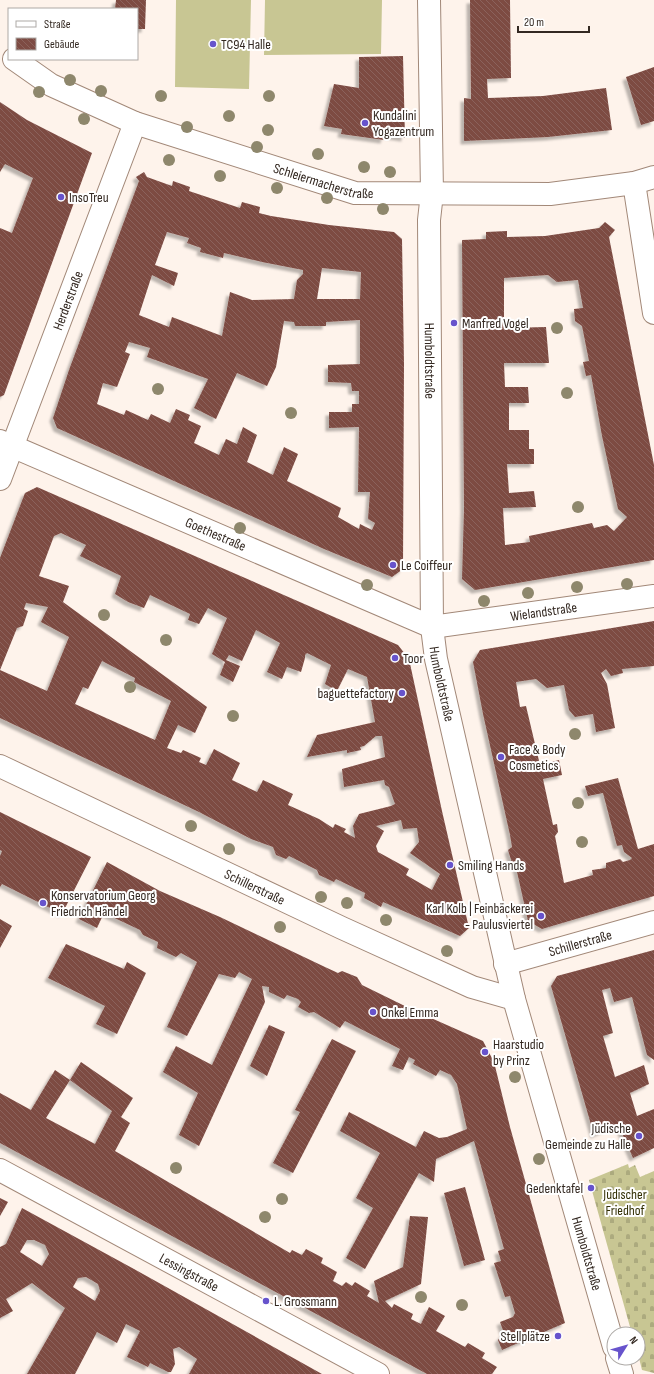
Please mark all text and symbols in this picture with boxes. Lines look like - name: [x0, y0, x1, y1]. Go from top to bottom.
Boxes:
- legend: [8, 8, 138, 60]
- scale bar: [518, 8, 589, 34]
- text: 20 m: [524, 15, 544, 30]
- text: Straße: [44, 17, 71, 32]
- place label: TC94 Halle: [221, 36, 271, 53]
- text: Gebäude: [44, 37, 79, 52]
- marker: TC94 Halle: [208, 39, 218, 49]
- place label: Kundalini Yogazentrum: [373, 107, 434, 140]
- marker: Kundalini Yogazentrum: [360, 118, 370, 128]
- street label: Schleiermacherstraße: [271, 159, 374, 202]
- place label: InsoTreu: [69, 189, 109, 206]
- marker: InsoTreu: [56, 192, 66, 202]
- street label: Herderstraße: [49, 268, 87, 332]
- place label: Manfred Vogel: [462, 315, 529, 332]
- marker: Manfred Vogel: [449, 318, 459, 328]
- street label: Humboldtstraße: [421, 323, 439, 399]
- street label: Goethestraße: [183, 513, 249, 554]
- place label: Le Coiffeur: [401, 557, 452, 574]
- marker: Le Coiffeur: [388, 560, 398, 570]
- street label: Wielandstraße: [509, 598, 578, 624]
- street label: Humboldtstraße: [426, 645, 459, 723]
- place label: Toor: [403, 650, 423, 667]
- marker: Toor: [390, 653, 400, 663]
- place label: baguettefactory: [317, 685, 395, 702]
- marker: baguettefactory: [397, 688, 407, 698]
- place label: Face & Body Cosmetics: [509, 741, 566, 774]
- marker: Face & Body Cosmetics: [496, 752, 506, 762]
- place label: Smiling Hands: [458, 857, 524, 874]
- marker: Smiling Hands: [445, 860, 455, 870]
- street label: Schillerstraße: [222, 865, 288, 908]
- place label: Konservatorium Georg Friedrich Händel: [51, 887, 156, 920]
- marker: Konservatorium Georg Friedrich Händel: [38, 898, 48, 908]
- place label: Karl Kolb | Feinbäckerei - Paulusviertel: [426, 900, 533, 933]
- marker: Karl Kolb | Feinbäckerei - Paulusviertel: [536, 911, 546, 921]
- street label: Schillerstraße: [547, 926, 614, 960]
- place label: Onkel Emma: [381, 1004, 439, 1021]
- marker: Onkel Emma: [368, 1007, 378, 1017]
- place label: Haarstudio by Prinz: [493, 1036, 544, 1069]
- marker: Haarstudio by Prinz: [480, 1047, 490, 1057]
- place label: Jüdische Gemeinde zu Halle: [545, 1120, 631, 1153]
- marker: Jüdische Gemeinde zu Halle: [634, 1131, 644, 1141]
- place label: Gedenktafel: [526, 1180, 583, 1197]
- marker: Gedenktafel: [586, 1183, 596, 1193]
- park label: Jüdischer Friedhof: [602, 1186, 647, 1219]
- street label: Humboldtstraße: [568, 1214, 606, 1292]
- street label: Lessingstraße: [157, 1249, 222, 1295]
- place label: L. Grossmann: [274, 1293, 337, 1310]
- marker: L. Grossmann: [261, 1296, 271, 1306]
- north arrow: [606, 1326, 646, 1366]
- place label: Stellplätze: [500, 1328, 550, 1345]
- marker: Stellplätze: [553, 1331, 563, 1341]
- text: N: [627, 1334, 641, 1347]

